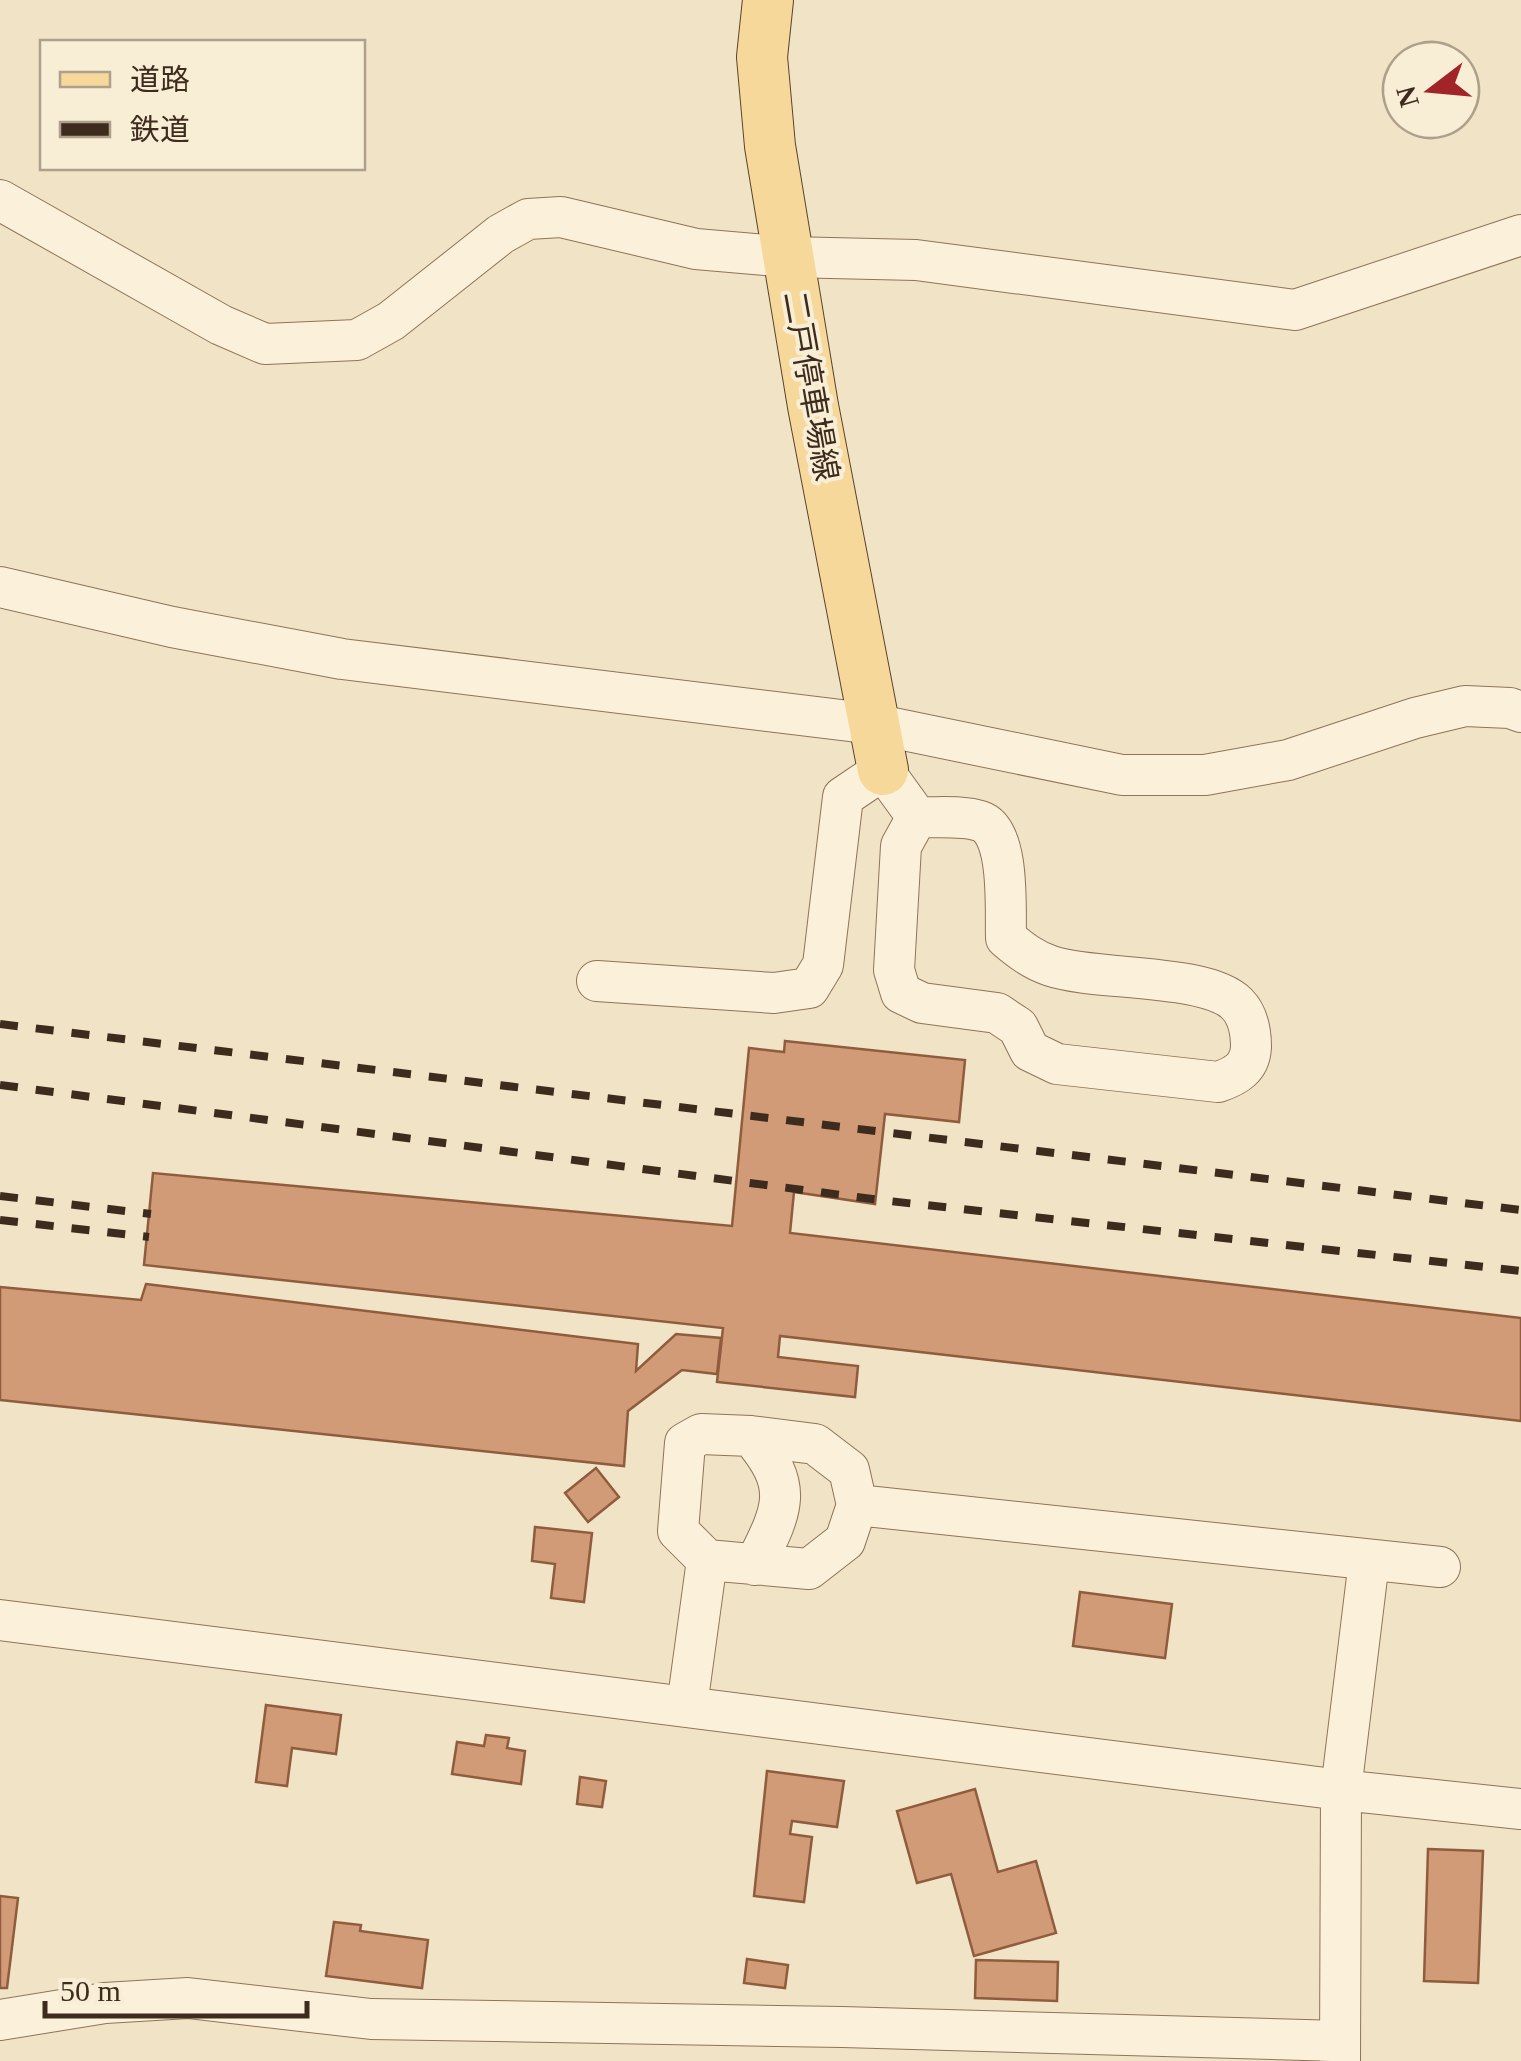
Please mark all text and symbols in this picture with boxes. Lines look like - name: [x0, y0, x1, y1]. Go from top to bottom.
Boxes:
- legend: [40, 40, 365, 170]
- north arrow: [1381, 40, 1481, 140]
- text: 道路: [130, 63, 190, 96]
- text: N: [1390, 83, 1425, 111]
- text: 鉄道: [130, 113, 190, 146]
- street label: 二戸停車場線: [777, 288, 845, 484]
- scale bar: [45, 1956, 308, 2018]
- text: 50 m: [60, 1974, 121, 2007]

